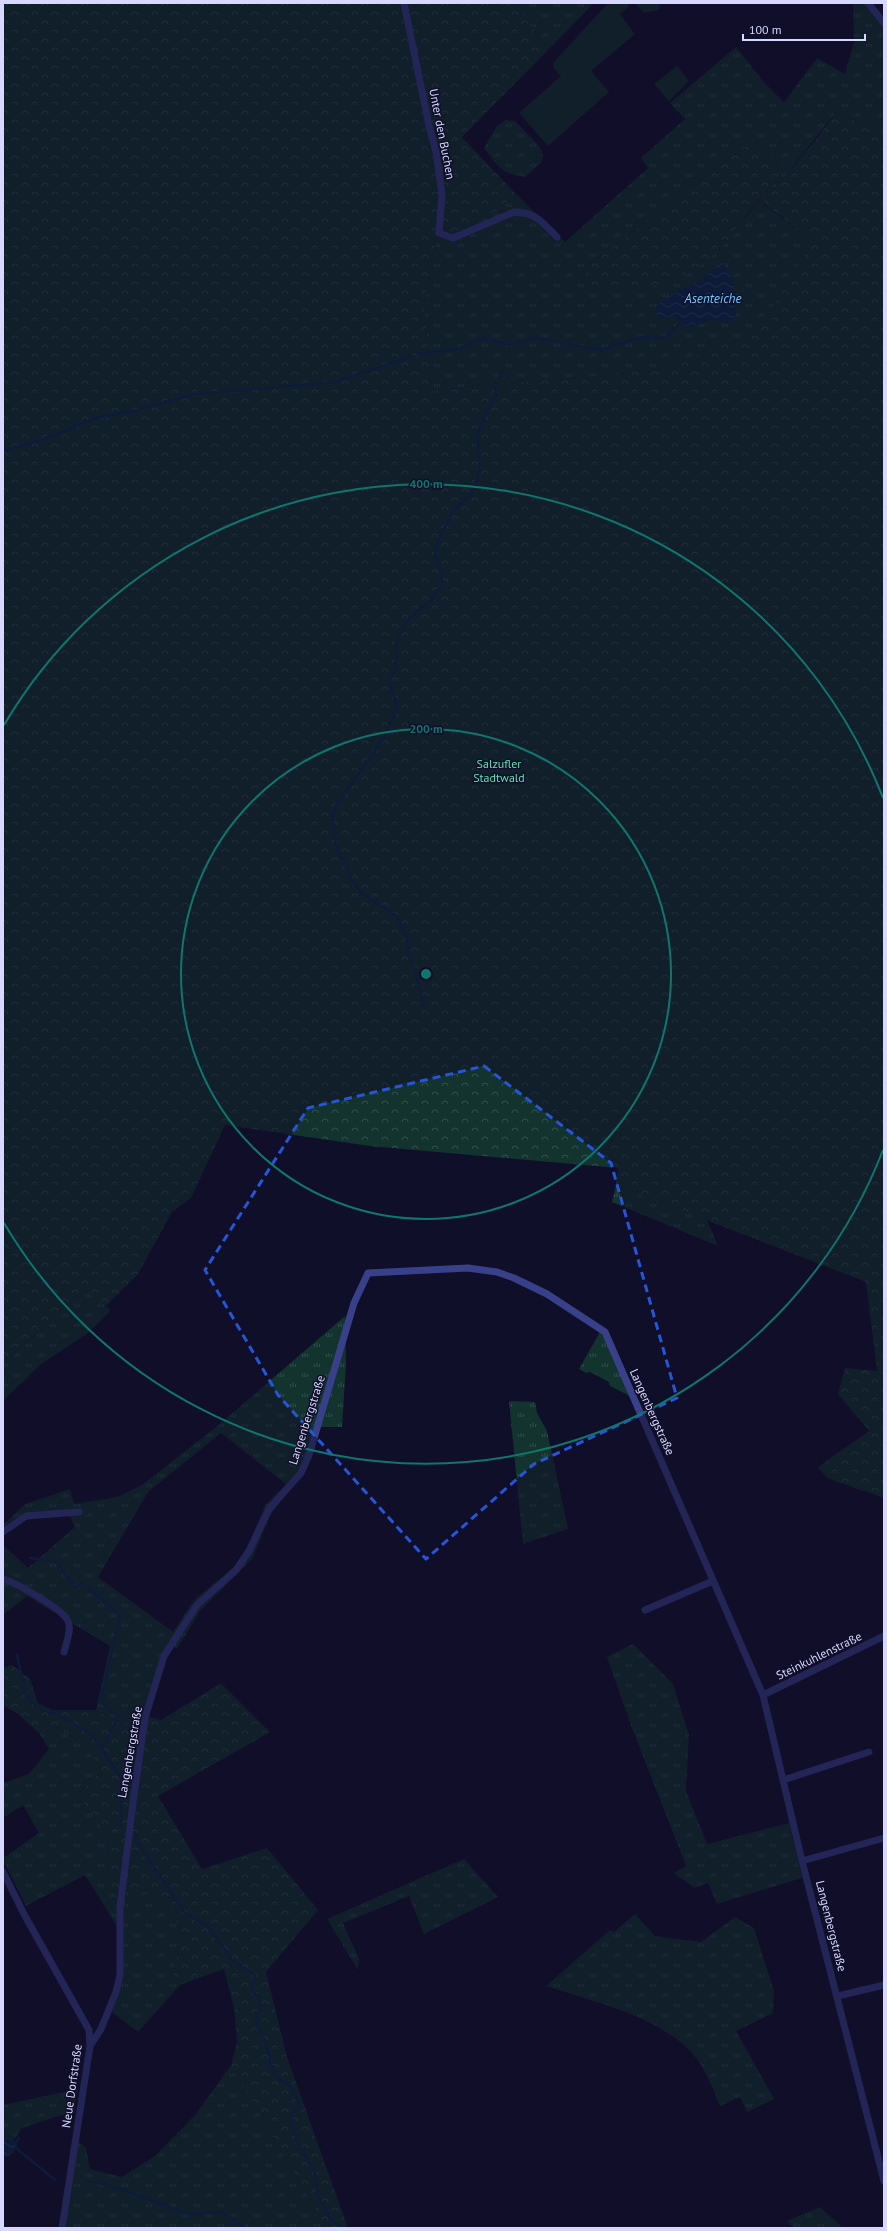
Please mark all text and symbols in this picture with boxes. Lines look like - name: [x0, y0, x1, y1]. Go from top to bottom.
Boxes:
- scale bar: [743, 16, 865, 42]
- text: 100 m: [749, 22, 782, 37]
- street label: Unter den Buchen: [426, 87, 459, 181]
- water label: Asenteiche: [683, 290, 742, 307]
- text: 400 m: [409, 476, 443, 491]
- text: 200 m: [409, 721, 443, 736]
- park label: Salzufler Stadtwald: [473, 756, 525, 785]
- centre of rings: [419, 967, 433, 981]
- street label: Langenbergstraße: [627, 1366, 678, 1457]
- street label: Langenbergstraße: [285, 1373, 328, 1466]
- street label: Steinkuhlenstraße: [773, 1628, 864, 1683]
- street label: Langenbergstraße: [114, 1705, 145, 1799]
- street label: Langenbergstraße: [813, 1879, 850, 1973]
- street label: Neue Dorfstraße: [58, 2043, 85, 2129]

